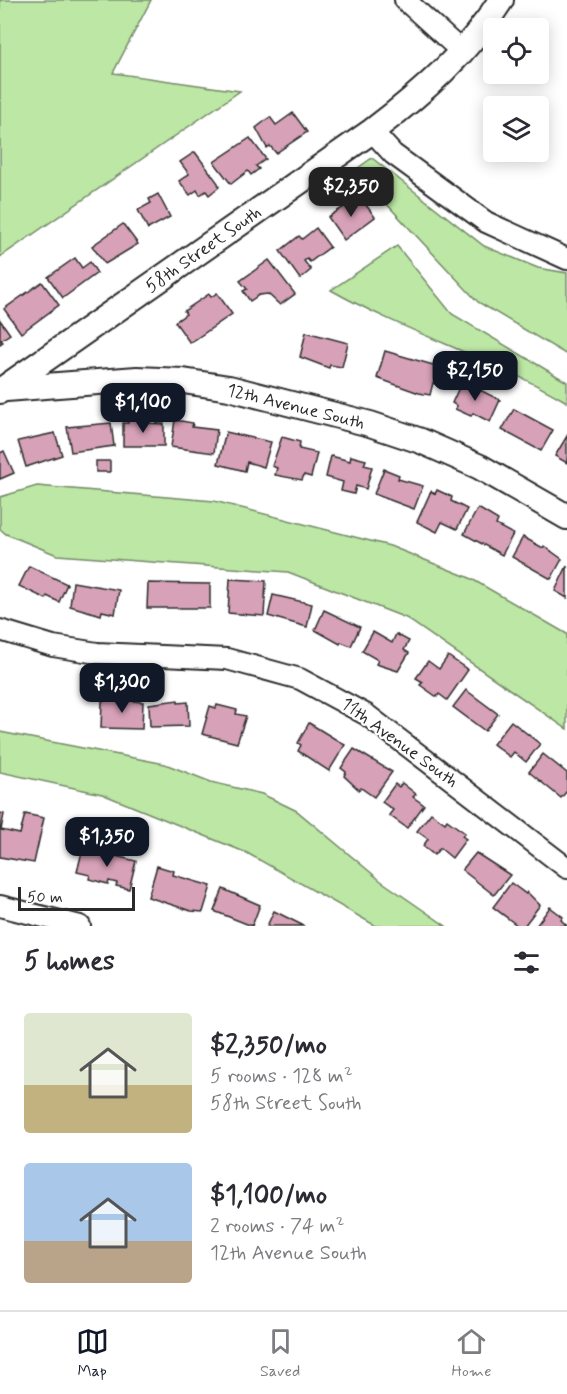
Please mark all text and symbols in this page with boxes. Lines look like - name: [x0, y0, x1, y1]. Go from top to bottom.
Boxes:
- map controls: [483, 18, 549, 162]
- button: locate: [483, 18, 549, 84]
- button: layers: [483, 96, 549, 162]
- pin: $2,350: [302, 167, 400, 218]
- text: $2,350: [323, 173, 379, 200]
- street label: 58th Street South: [141, 201, 266, 299]
- pin: $2,150: [426, 351, 524, 402]
- text: $2,150: [447, 357, 503, 384]
- street label: 12th Avenue South: [224, 378, 367, 436]
- pin: $1,100: [94, 383, 192, 434]
- text: $1,100: [115, 389, 171, 416]
- pin: $1,300: [73, 663, 171, 714]
- text: $1,300: [94, 669, 150, 696]
- street label: 11th Avenue South: [336, 692, 463, 794]
- pin: $1,350: [58, 817, 156, 868]
- text: $1,350: [79, 823, 135, 850]
- scale bar: [18, 884, 135, 912]
- text: 50 m: [27, 887, 63, 908]
- text: 5 homes: [24, 945, 115, 979]
- icon: filters: [510, 946, 543, 979]
- text: $2,350/mo: [210, 1029, 327, 1063]
- icon: home: [72, 1037, 144, 1109]
- text: 5 rooms · 128 m²: [210, 1063, 353, 1090]
- text: 58th Street South: [210, 1090, 362, 1117]
- text: $1,100/mo: [210, 1179, 327, 1213]
- icon: home: [72, 1187, 144, 1259]
- text: 2 rooms · 74 m²: [210, 1213, 344, 1240]
- text: 12th Avenue South: [210, 1240, 367, 1267]
- tab: Map: [76, 1325, 109, 1382]
- tab: Saved: [260, 1325, 300, 1382]
- tab: Home: [452, 1325, 491, 1382]

